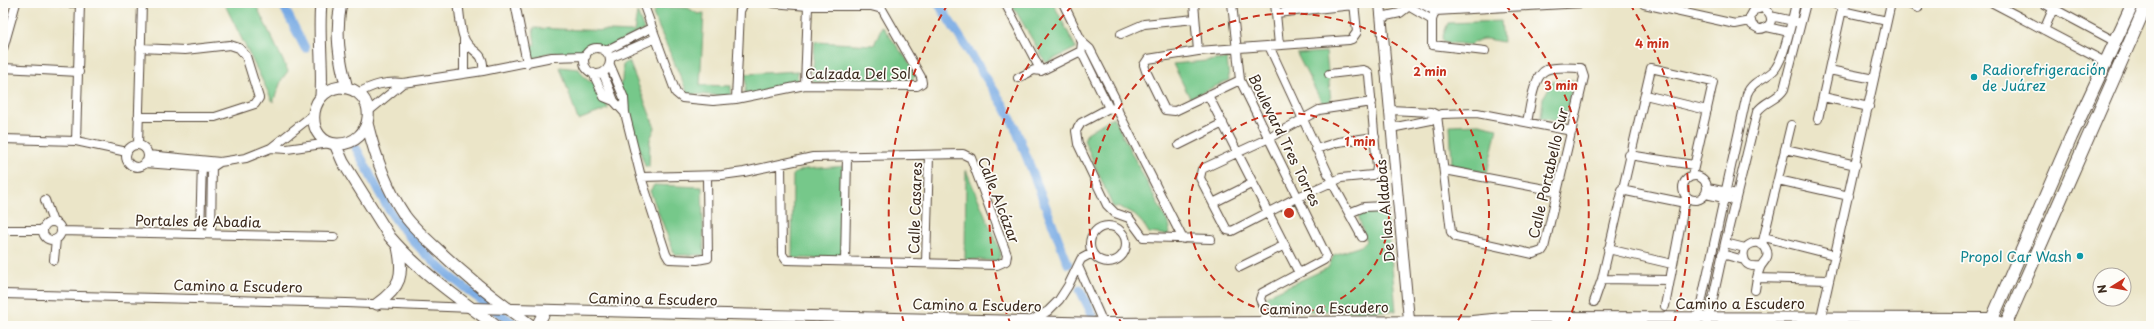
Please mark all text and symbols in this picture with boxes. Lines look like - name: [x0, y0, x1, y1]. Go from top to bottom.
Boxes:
- text: 4 min: [1635, 34, 1669, 52]
- place label: Radiorefrigeración de Juárez: [1982, 59, 2106, 96]
- text: 2 min: [1413, 62, 1447, 80]
- street label: Calzada Del Sol: [805, 63, 911, 84]
- street label: Boulevard Tres Torres: [1244, 70, 1326, 210]
- marker: Radiorefrigeración de Juárez: [1969, 72, 1979, 82]
- text: 3 min: [1544, 76, 1578, 94]
- street label: Calle Portabello Sur: [1523, 105, 1573, 241]
- text: 1 min: [1344, 132, 1376, 150]
- street label: Calle Alcázar: [973, 154, 1025, 247]
- street label: De las Aldabas: [1370, 159, 1400, 263]
- street label: Calle Casares: [903, 162, 927, 254]
- centre of rings: [1282, 206, 1296, 220]
- street label: Portales de Abadia: [135, 209, 262, 233]
- place label: Propol Car Wash: [1960, 246, 2072, 267]
- marker: Propol Car Wash: [2075, 251, 2085, 261]
- north arrow: [2092, 267, 2132, 307]
- street label: Camino a Escudero: [173, 274, 303, 298]
- text: N: [2092, 283, 2111, 295]
- street label: Camino a Escudero: [588, 287, 718, 311]
- street label: Camino a Escudero: [912, 293, 1042, 317]
- street label: Camino a Escudero: [1675, 293, 1805, 314]
- street label: Camino a Escudero: [1259, 296, 1389, 320]

